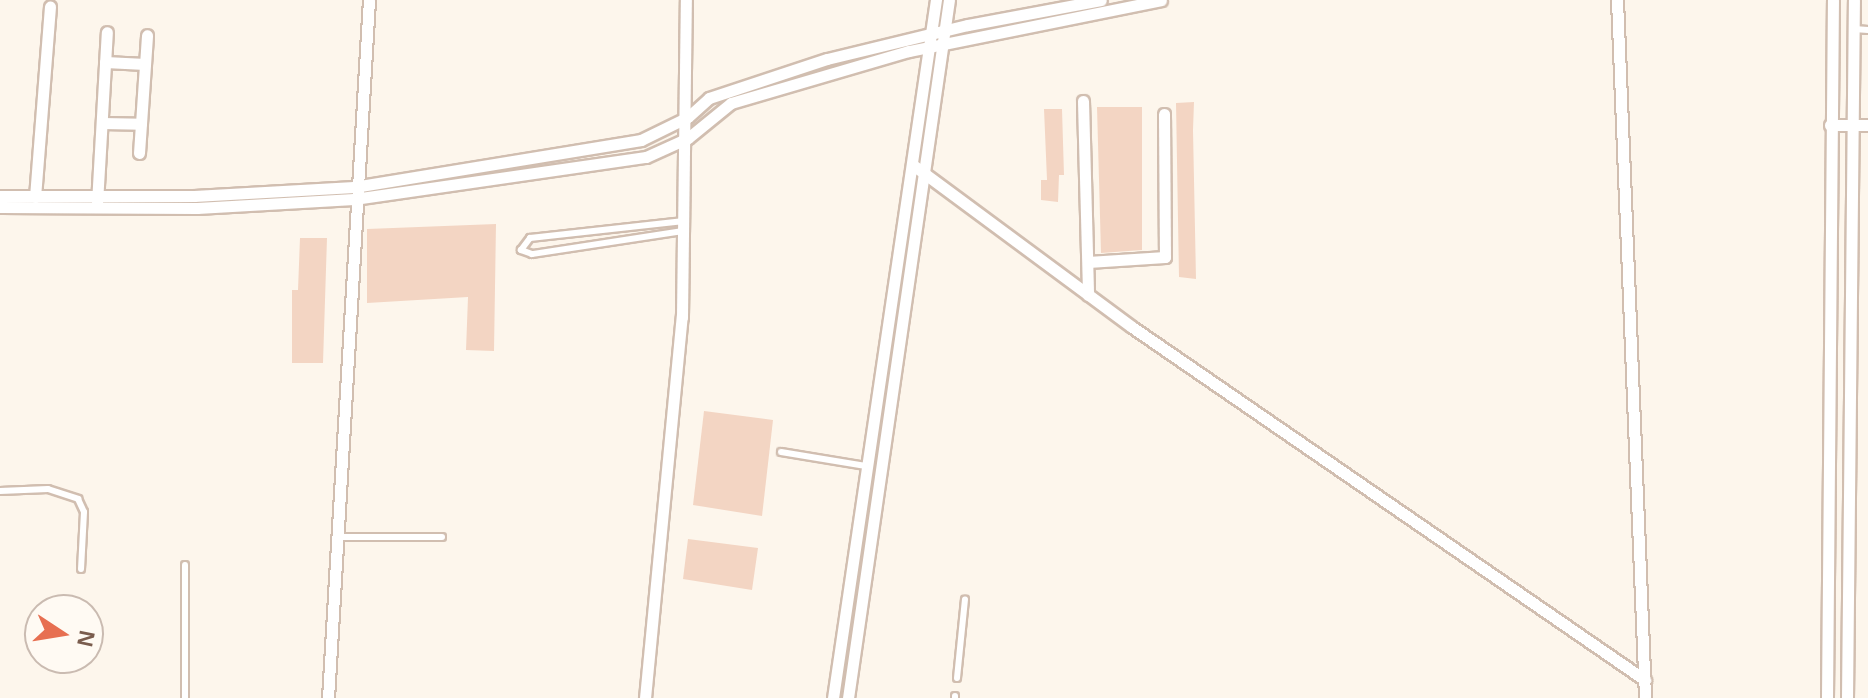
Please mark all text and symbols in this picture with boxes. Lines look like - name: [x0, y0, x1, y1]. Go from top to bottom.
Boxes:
- north arrow: [24, 594, 104, 674]
- text: N: [72, 628, 100, 649]

